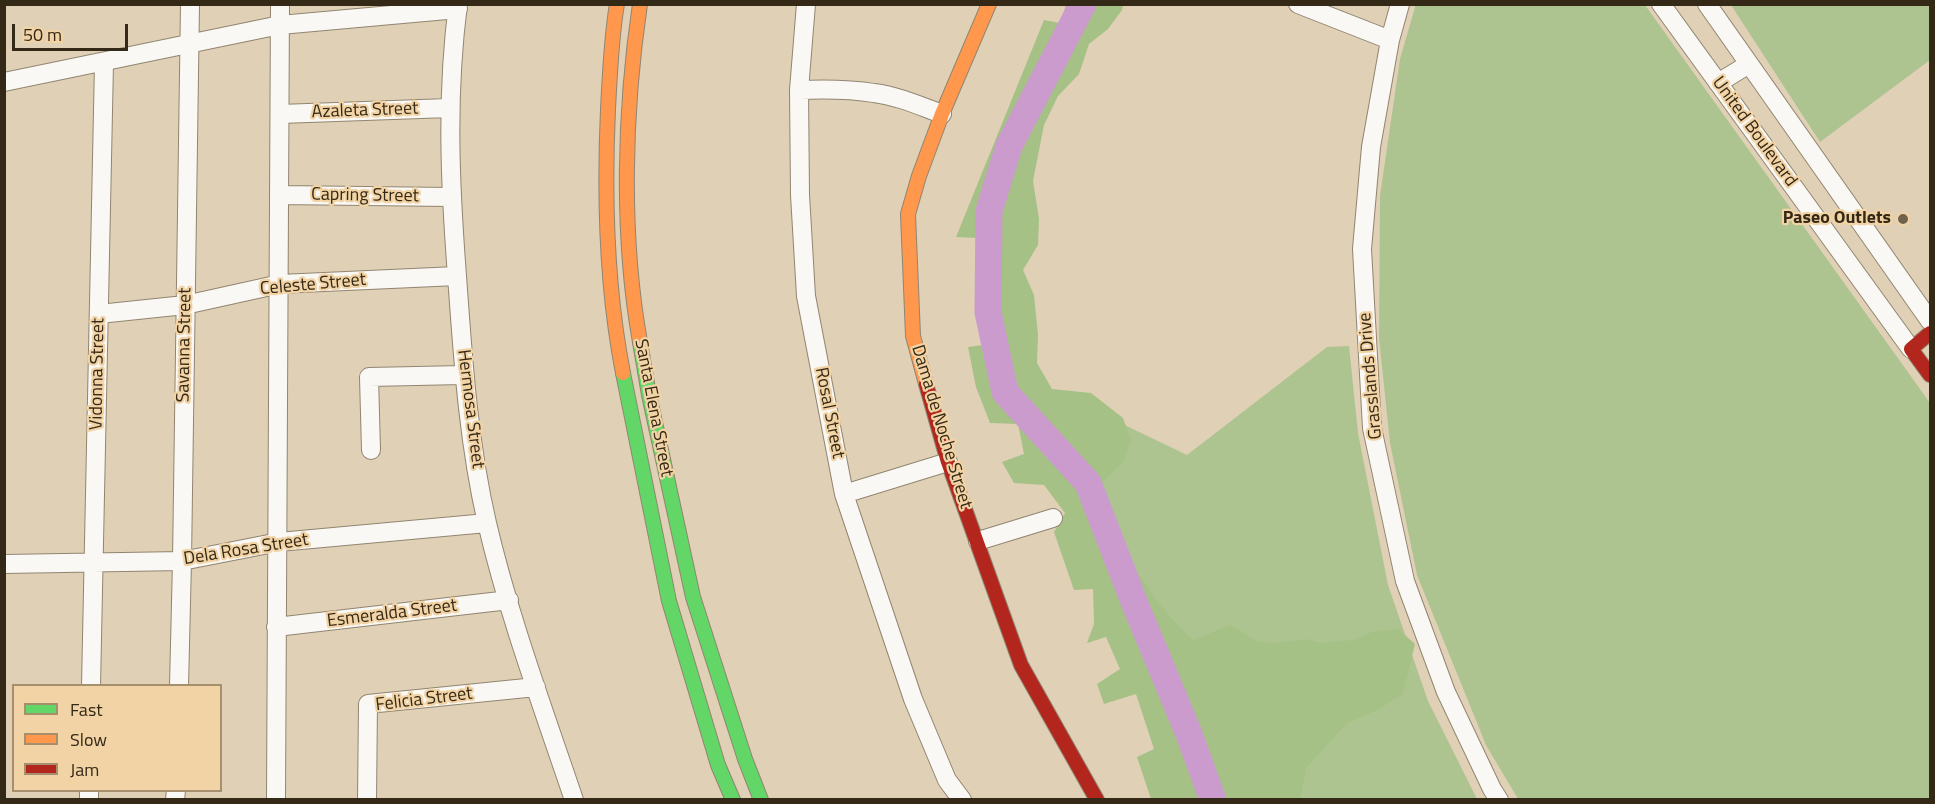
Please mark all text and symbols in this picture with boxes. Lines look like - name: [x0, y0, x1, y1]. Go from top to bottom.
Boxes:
- scale bar: [15, 12, 130, 50]
- text: 50 m: [23, 21, 62, 48]
- street label: United Boulevard: [1707, 73, 1801, 191]
- street label: Azaleta Street: [311, 98, 419, 124]
- street label: Capring Street: [311, 184, 419, 208]
- place label: Paseo Outlets: [1783, 208, 1891, 230]
- marker: Paseo Outlets: [1896, 212, 1910, 226]
- street label: Celeste Street: [259, 270, 367, 300]
- street label: Savanna Street: [173, 287, 197, 403]
- street label: Grasslands Drive: [1355, 312, 1387, 440]
- street label: Vidonna Street: [86, 318, 110, 430]
- street label: Santa Elena Street: [629, 337, 677, 479]
- street label: Dama de Noche Street: [906, 343, 976, 511]
- street label: Hermosa Street: [452, 348, 488, 470]
- street label: Rosal Street: [810, 366, 848, 460]
- street label: Dela Rosa Street: [182, 529, 310, 571]
- street label: Esmeralda Street: [326, 595, 458, 633]
- street label: Felicia Street: [374, 683, 474, 717]
- legend: [12, 684, 222, 792]
- text: Fast: [70, 696, 103, 723]
- text: Slow: [70, 726, 107, 753]
- text: Jam: [70, 756, 99, 783]

